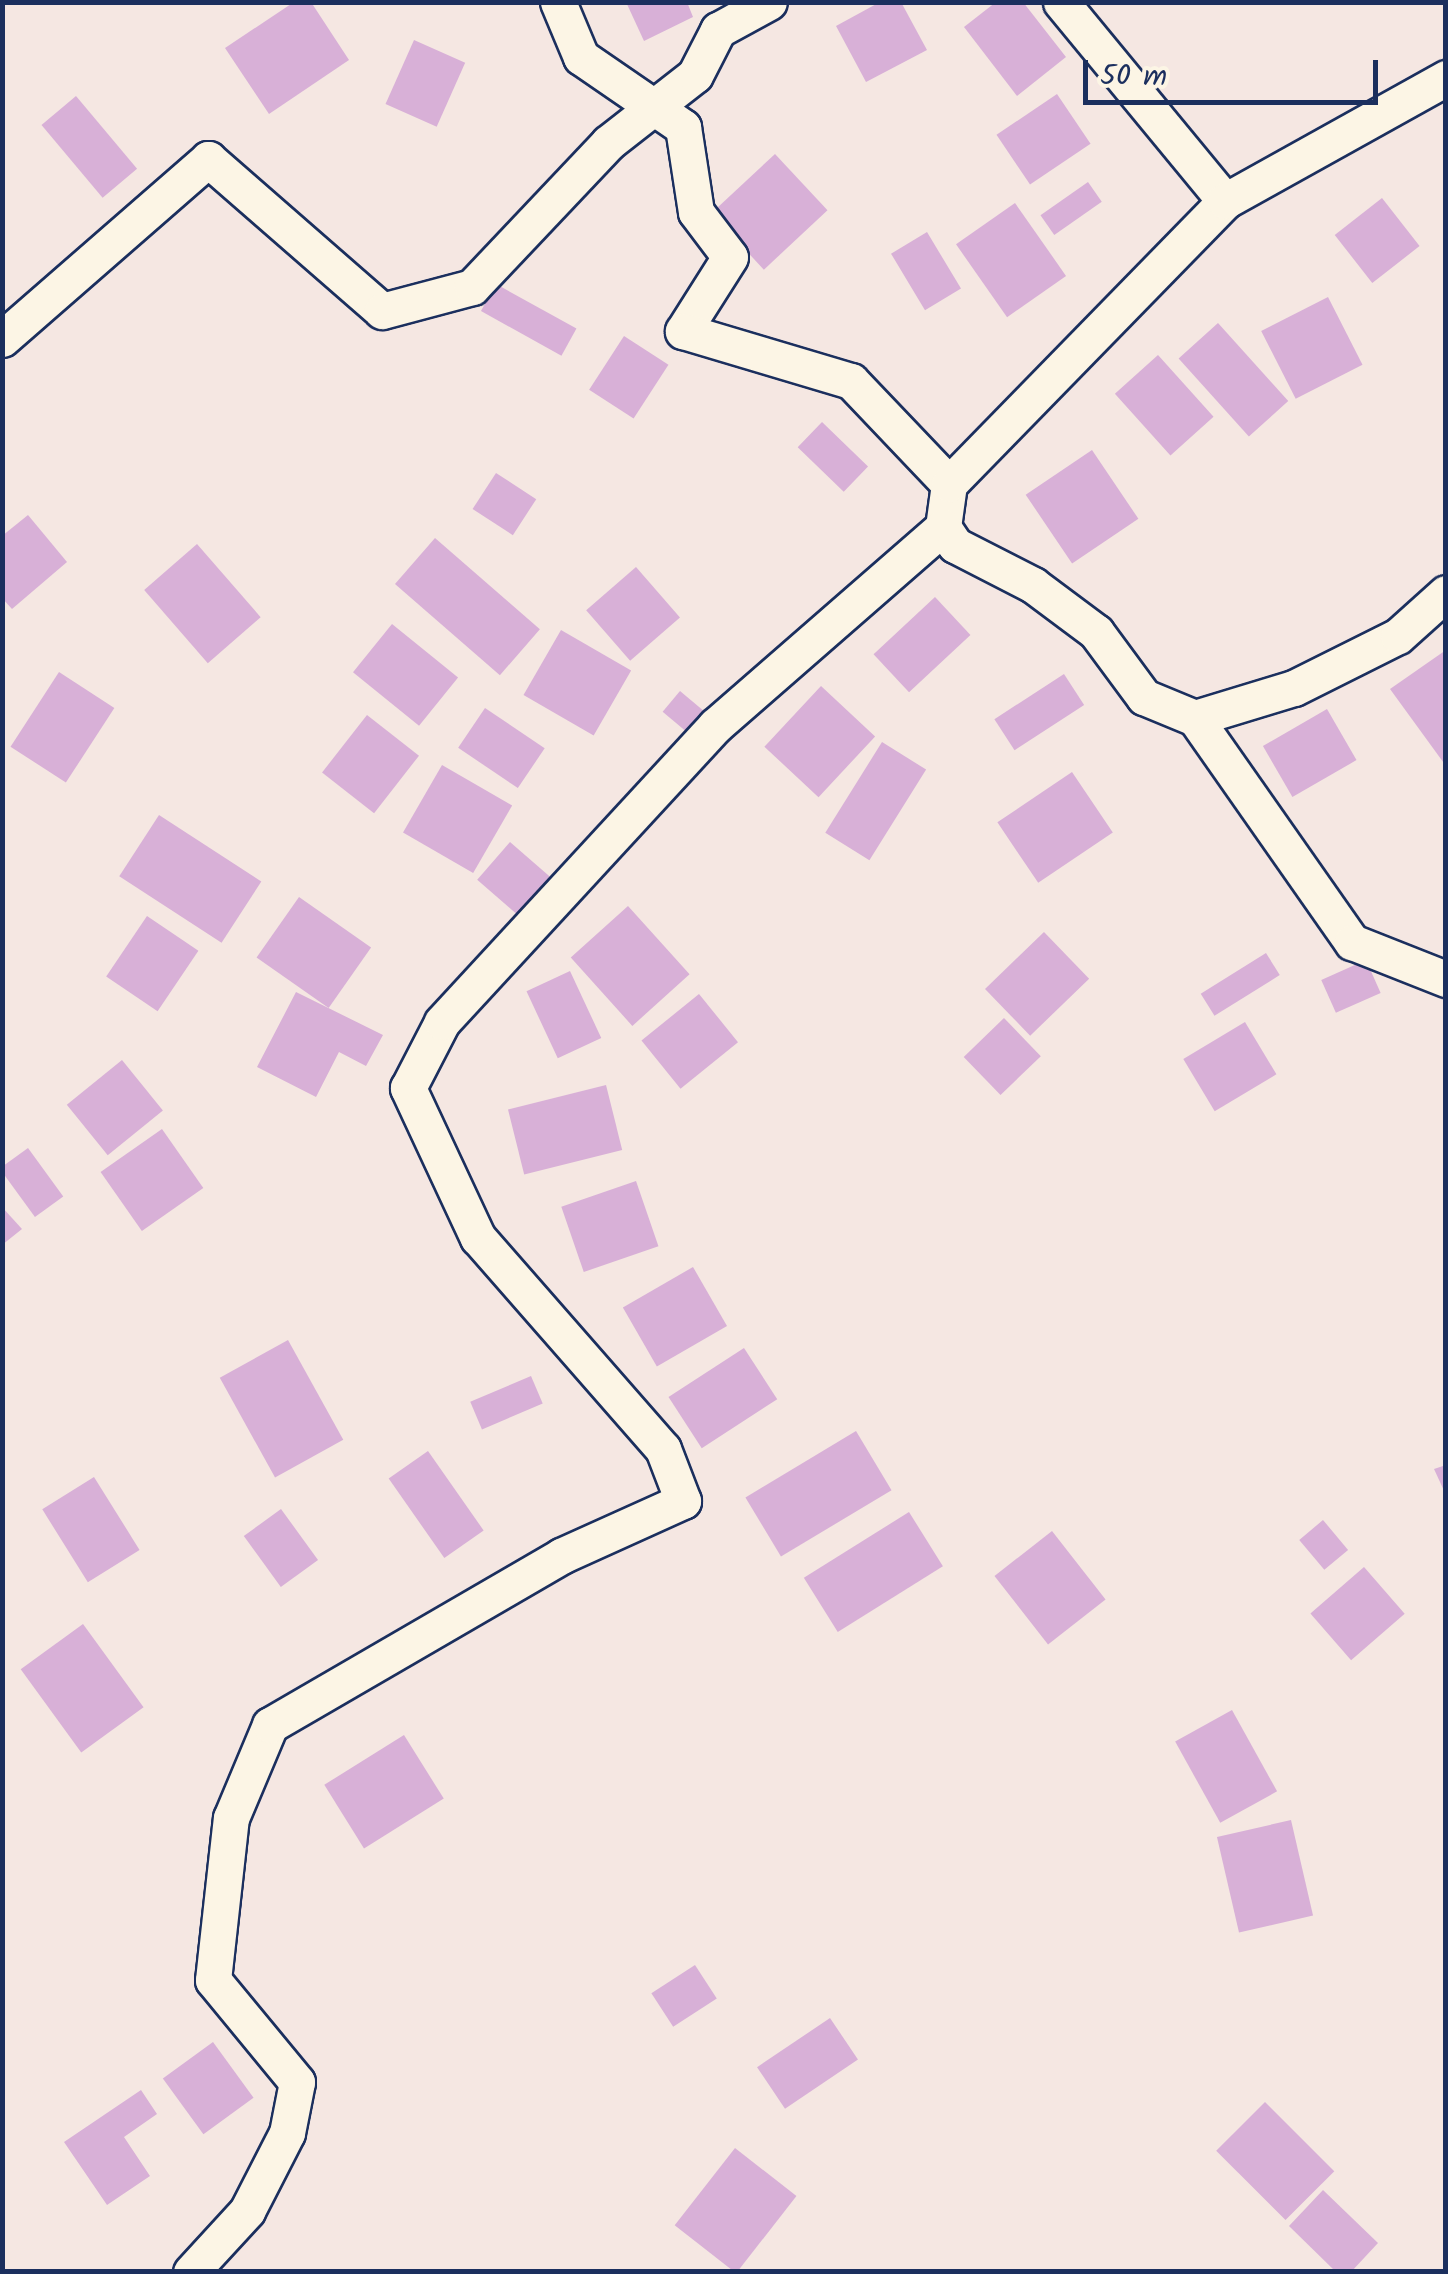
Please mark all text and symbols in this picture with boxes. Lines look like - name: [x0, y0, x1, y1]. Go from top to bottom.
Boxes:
- scale bar: [1088, 40, 1383, 102]
- text: 50 m: [1100, 53, 1167, 101]

